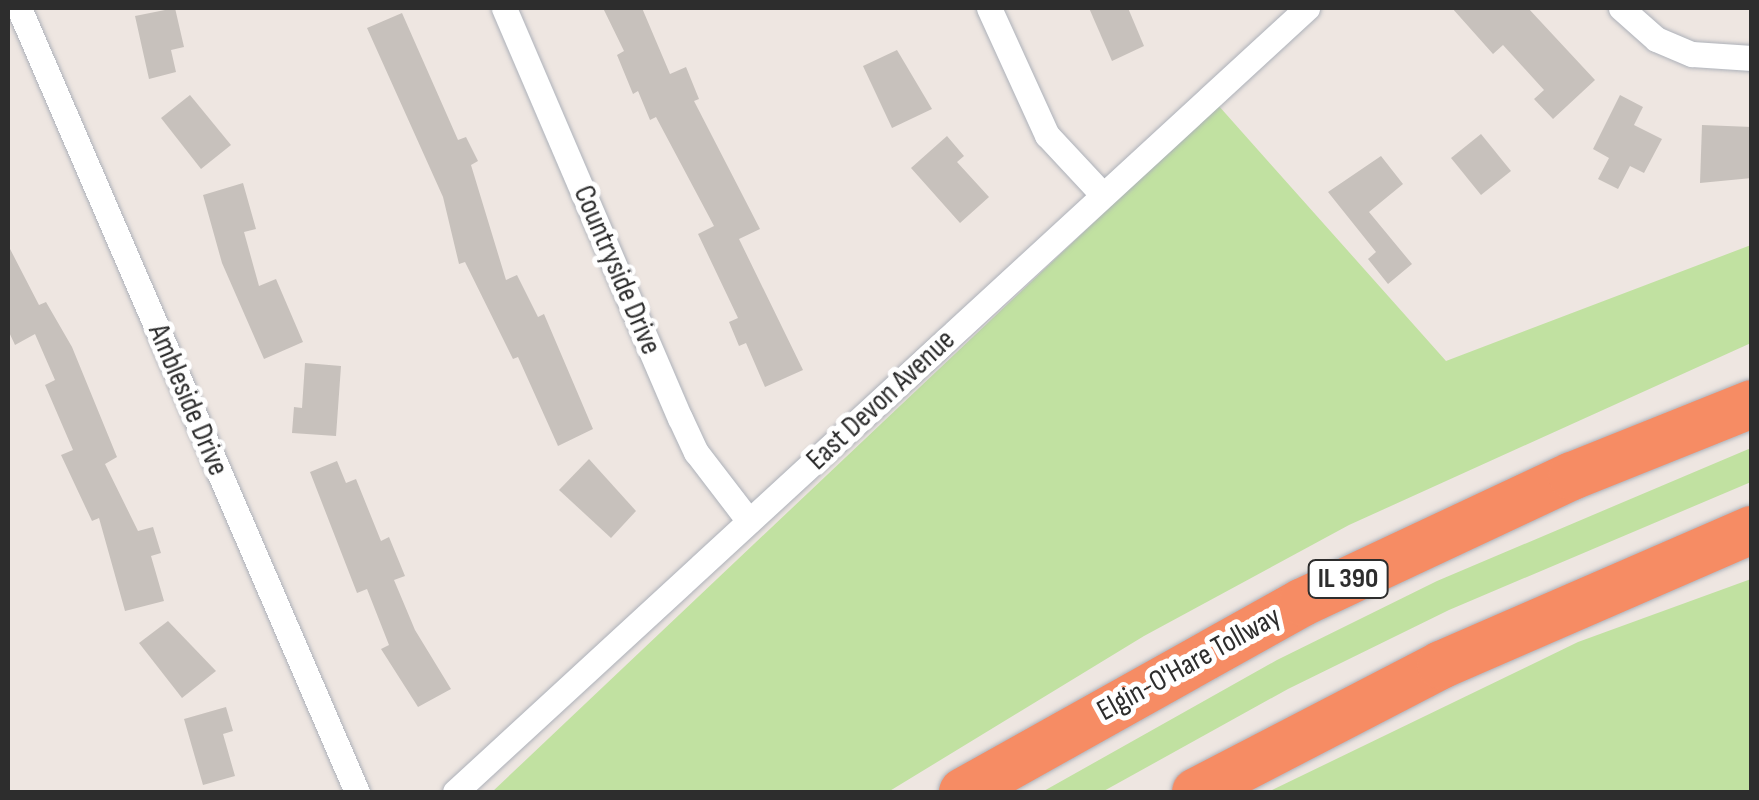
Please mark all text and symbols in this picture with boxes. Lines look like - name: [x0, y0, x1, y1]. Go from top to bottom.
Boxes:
- street label: Countryside Drive: [565, 180, 669, 360]
- street label: Ambleside Drive: [140, 319, 236, 481]
- street label: East Devon Avenue: [799, 322, 963, 478]
- road number: IL 390: [1306, 556, 1390, 602]
- street label: Elgin-O'Hare Tollway: [1091, 599, 1287, 729]

